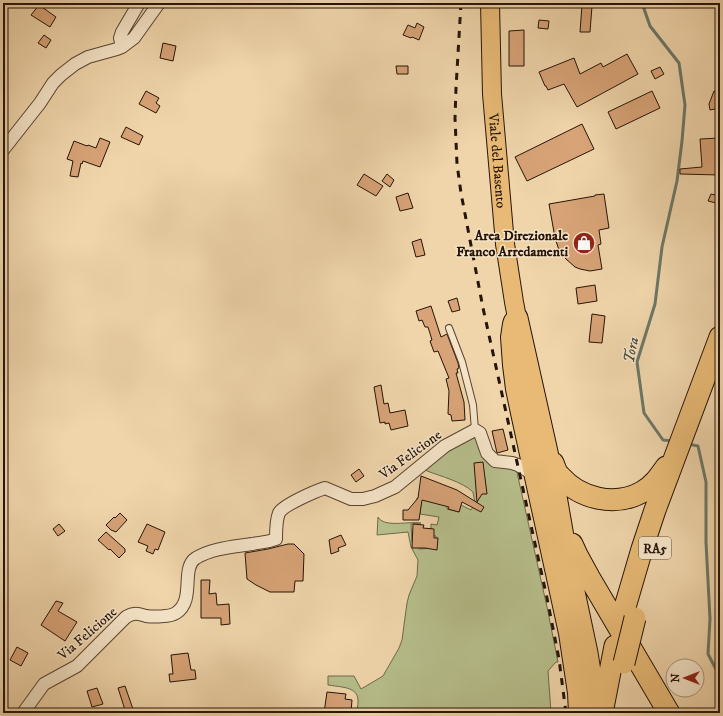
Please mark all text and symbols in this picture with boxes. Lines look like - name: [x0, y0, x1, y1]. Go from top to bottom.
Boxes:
- street label: Viale del Basento: [484, 112, 510, 209]
- place label: Area Direzionale Franco Arredamenti: [456, 227, 568, 261]
- shop icon: Area Direzionale Franco Arredamenti: [571, 230, 597, 256]
- water label: Tora: [620, 335, 643, 365]
- street label: Via Felicione: [375, 426, 445, 484]
- road number: RA5: [639, 537, 671, 559]
- street label: Via Felicione: [54, 603, 121, 665]
- north arrow: [665, 658, 705, 698]
- text: N: [669, 673, 683, 683]

